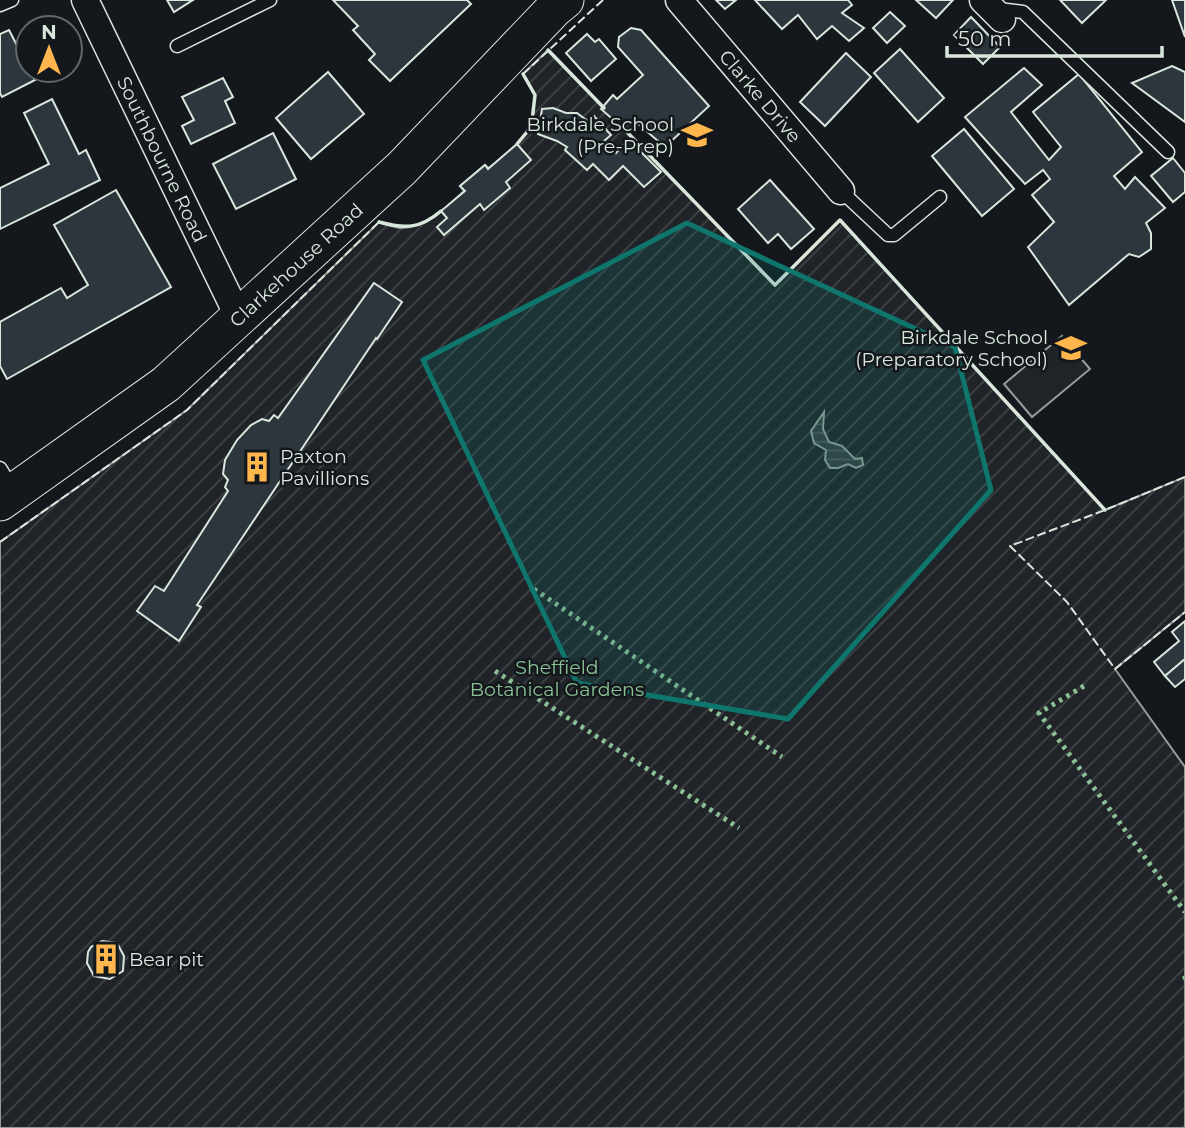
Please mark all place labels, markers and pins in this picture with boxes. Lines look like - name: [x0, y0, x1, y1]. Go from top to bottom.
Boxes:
- place label: Birkdale School (Pre-Prep): [526, 113, 674, 158]
- school or university icon: Birkdale School (Pre-Prep): [680, 118, 714, 152]
- place label: Birkdale School (Preparatory School): [855, 326, 1048, 371]
- school or university icon: Birkdale School (Preparatory School): [1054, 331, 1088, 365]
- place label: Paxton Pavillions: [280, 445, 369, 490]
- building icon: Paxton Pavillions: [240, 450, 274, 484]
- building icon: Bear pit: [89, 942, 123, 976]
- place label: Bear pit: [129, 948, 204, 971]

